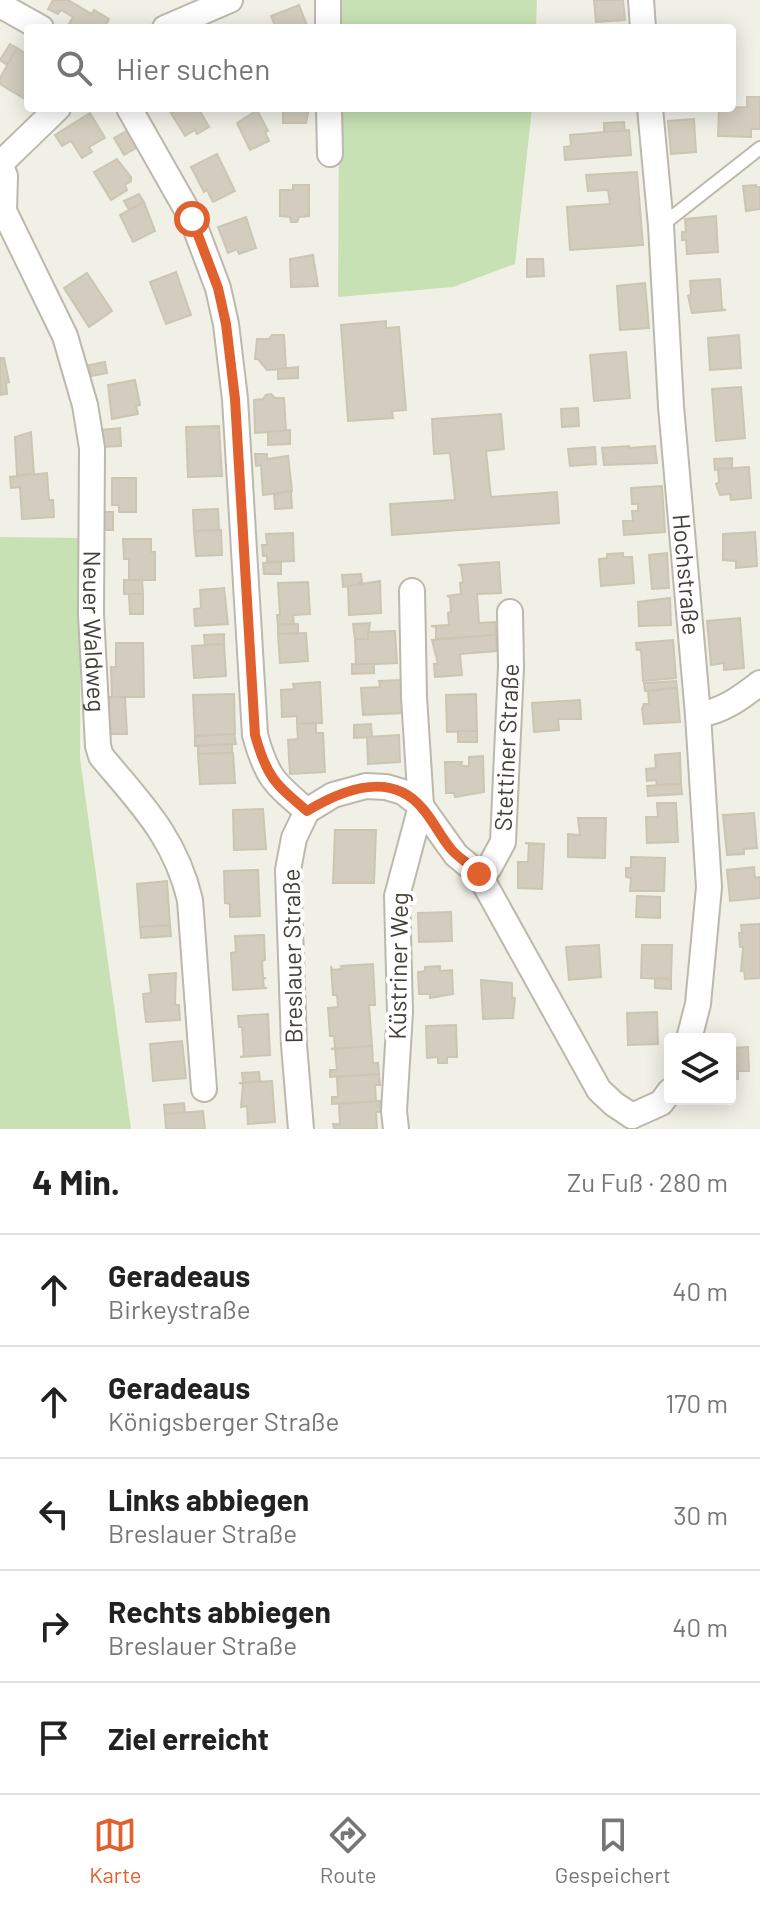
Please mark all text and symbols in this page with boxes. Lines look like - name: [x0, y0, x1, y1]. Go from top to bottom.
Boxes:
- search box: [24, 24, 736, 112]
- icon: search: [52, 46, 96, 90]
- text: Hier suchen: [116, 50, 270, 86]
- route start: [174, 201, 210, 237]
- street label: Hochstraße: [667, 513, 707, 636]
- street label: Neuer Waldweg: [78, 551, 112, 713]
- street label: Stettiner Straße: [488, 663, 524, 832]
- route end: [461, 856, 497, 892]
- street label: Breslauer Straße: [275, 868, 308, 1044]
- street label: Küstriner Weg: [382, 892, 413, 1040]
- map controls: [664, 1033, 736, 1105]
- button: layers: [664, 1033, 736, 1105]
- text: 4 Min.: [32, 1161, 120, 1202]
- text: Zu Fuß · 280 m: [567, 1166, 728, 1197]
- text: Geradeaus: [108, 1257, 250, 1293]
- icon: ahead: [32, 1268, 76, 1312]
- text: 40 m: [672, 1275, 728, 1306]
- text: Birkeystraße: [108, 1293, 251, 1324]
- text: Geradeaus: [108, 1369, 250, 1405]
- icon: ahead: [32, 1380, 76, 1424]
- text: 170 m: [665, 1387, 728, 1418]
- text: Königsberger Straße: [108, 1405, 339, 1436]
- text: Links abbiegen: [108, 1481, 309, 1517]
- icon: left: [32, 1492, 76, 1536]
- text: 30 m: [673, 1499, 728, 1530]
- text: Breslauer Straße: [108, 1517, 297, 1548]
- text: Rechts abbiegen: [108, 1593, 331, 1629]
- icon: right: [32, 1604, 76, 1648]
- text: 40 m: [672, 1611, 728, 1642]
- text: Breslauer Straße: [108, 1629, 297, 1660]
- icon: arrive: [32, 1716, 76, 1760]
- text: Ziel erreicht: [108, 1720, 269, 1756]
- tab: Karte: [89, 1813, 142, 1887]
- tab: Route: [320, 1813, 376, 1887]
- tab: Gespeichert: [555, 1813, 671, 1887]

